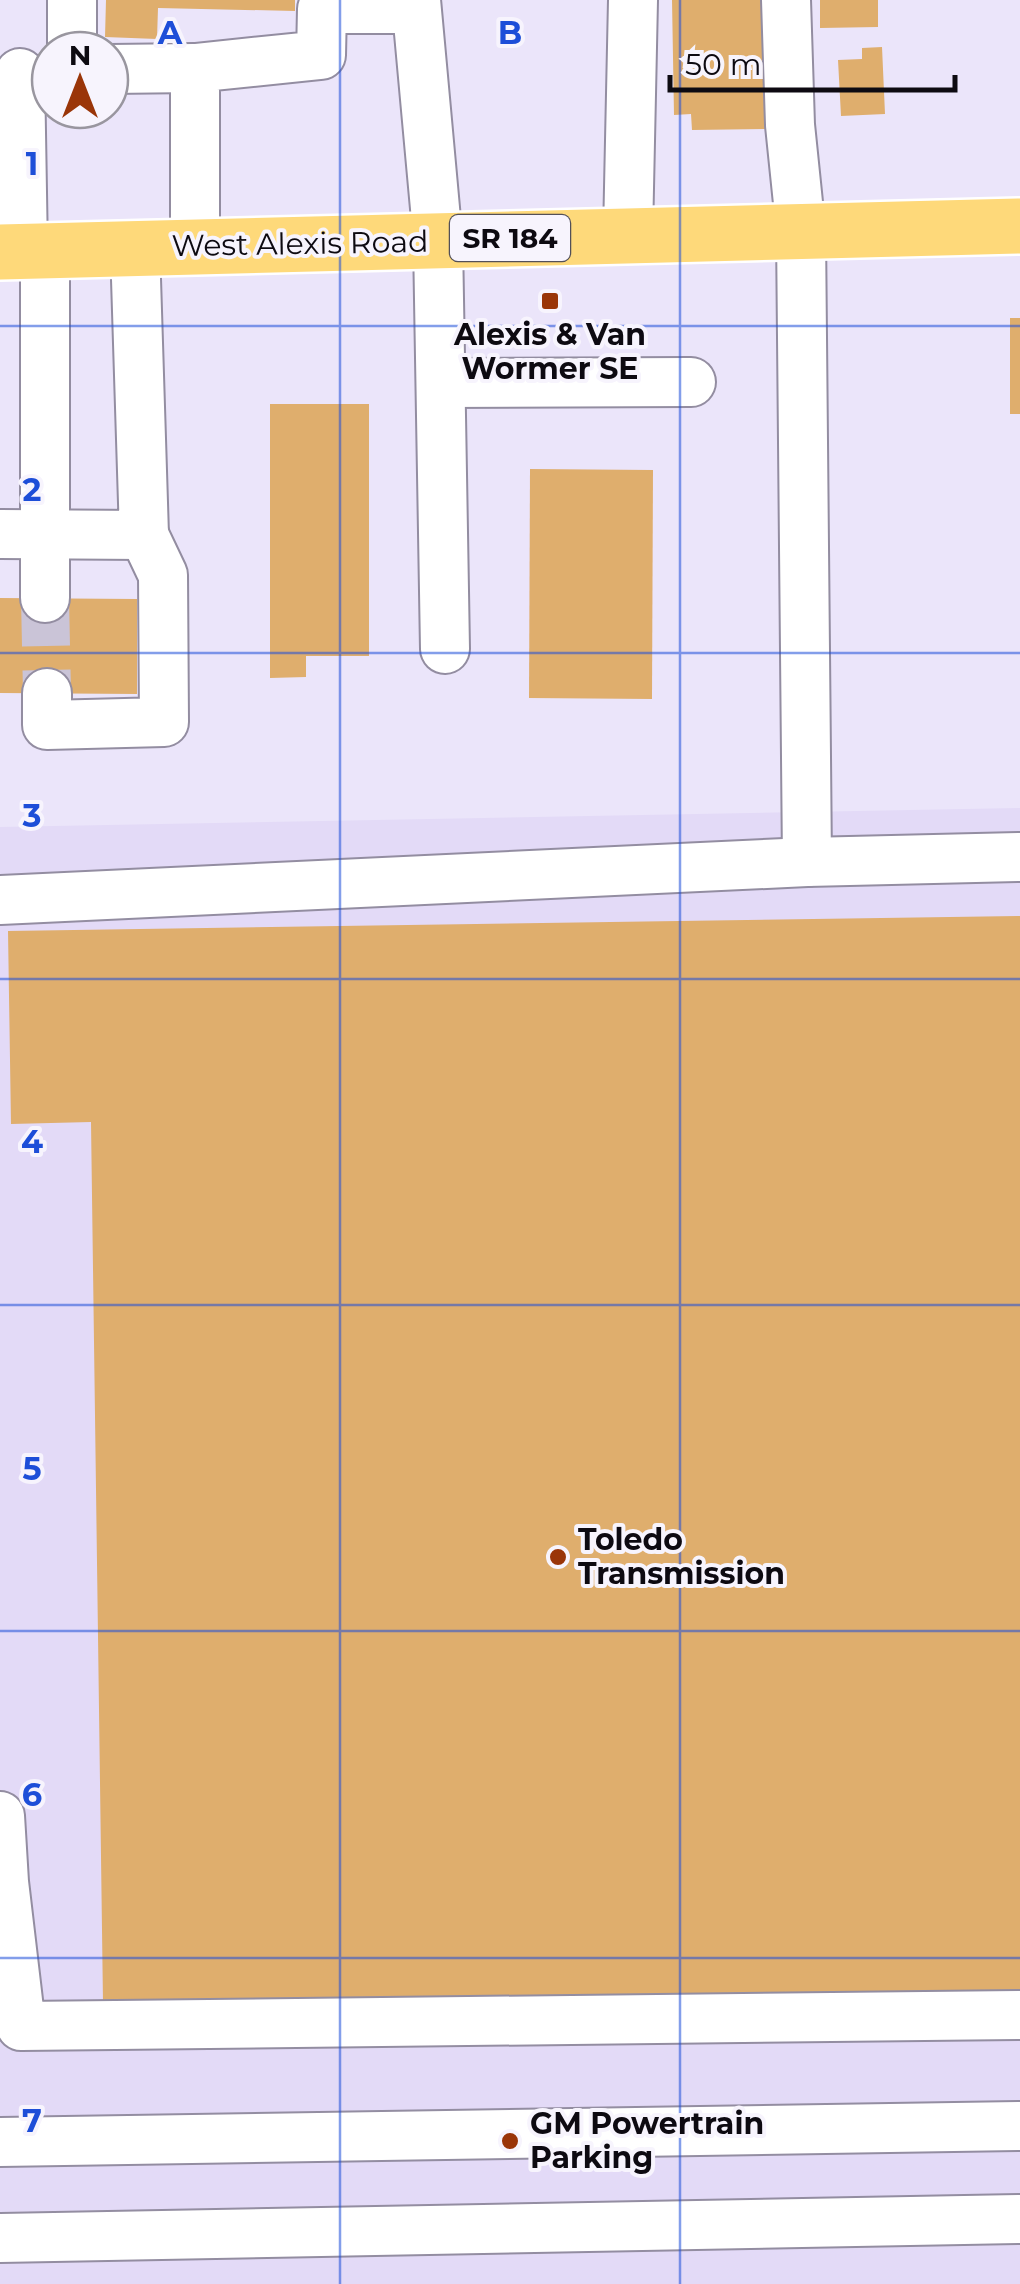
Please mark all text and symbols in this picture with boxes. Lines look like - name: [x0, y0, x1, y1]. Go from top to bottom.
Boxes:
- text: A: [157, 13, 183, 52]
- text: B: [498, 13, 522, 52]
- north arrow: [30, 30, 130, 130]
- scale bar: [670, 30, 955, 92]
- text: N: [69, 38, 91, 72]
- text: 50 m: [685, 46, 762, 83]
- text: 1: [26, 144, 38, 183]
- road number: SR 184: [450, 215, 570, 261]
- street label: West Alexis Road: [171, 223, 429, 264]
- marker: Alexis & Van Wormer SE: [539, 290, 561, 312]
- place label: Alexis & Van Wormer SE: [453, 316, 646, 387]
- text: 2: [23, 470, 41, 509]
- text: 3: [22, 796, 41, 835]
- text: 4: [21, 1122, 43, 1161]
- text: 5: [22, 1449, 42, 1488]
- place label: Toledo Transmission: [578, 1521, 785, 1592]
- marker: Toledo Transmission: [547, 1546, 569, 1568]
- text: 6: [22, 1775, 42, 1814]
- text: 7: [22, 2101, 42, 2140]
- place label: GM Powertrain Parking: [530, 2105, 764, 2176]
- marker: GM Powertrain Parking: [499, 2130, 521, 2152]

